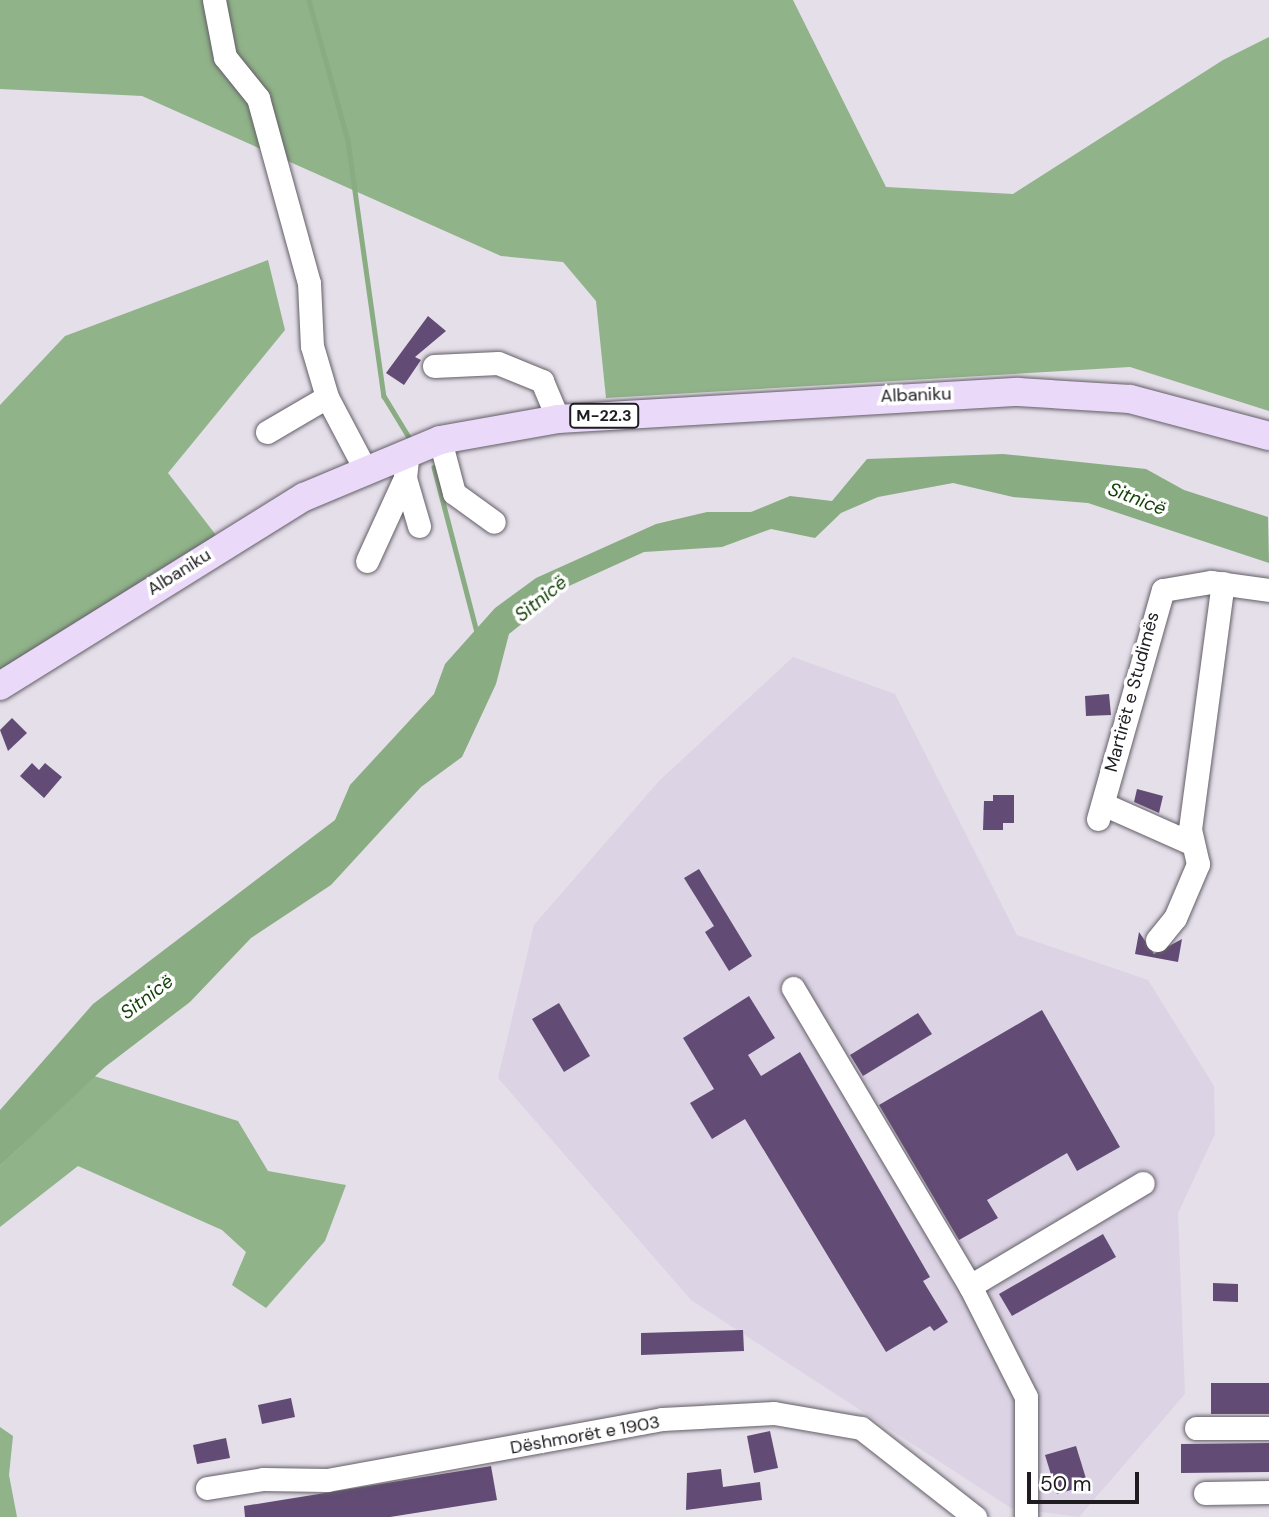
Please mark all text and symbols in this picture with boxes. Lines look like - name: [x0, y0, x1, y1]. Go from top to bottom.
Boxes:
- street label: Albaniku: [880, 383, 952, 407]
- road number: M-22.3: [569, 404, 639, 428]
- water label: Sitnicë: [1105, 478, 1169, 520]
- street label: Albaniku: [143, 544, 215, 600]
- water label: Sitnicë: [510, 571, 572, 627]
- street label: Martirët e Studimës: [1100, 610, 1164, 774]
- water label: Sitnicë: [116, 970, 178, 1024]
- street label: Dëshmorët e 1903: [508, 1411, 662, 1459]
- scale bar: [1031, 1458, 1143, 1502]
- text: 50 m: [1040, 1470, 1091, 1498]

